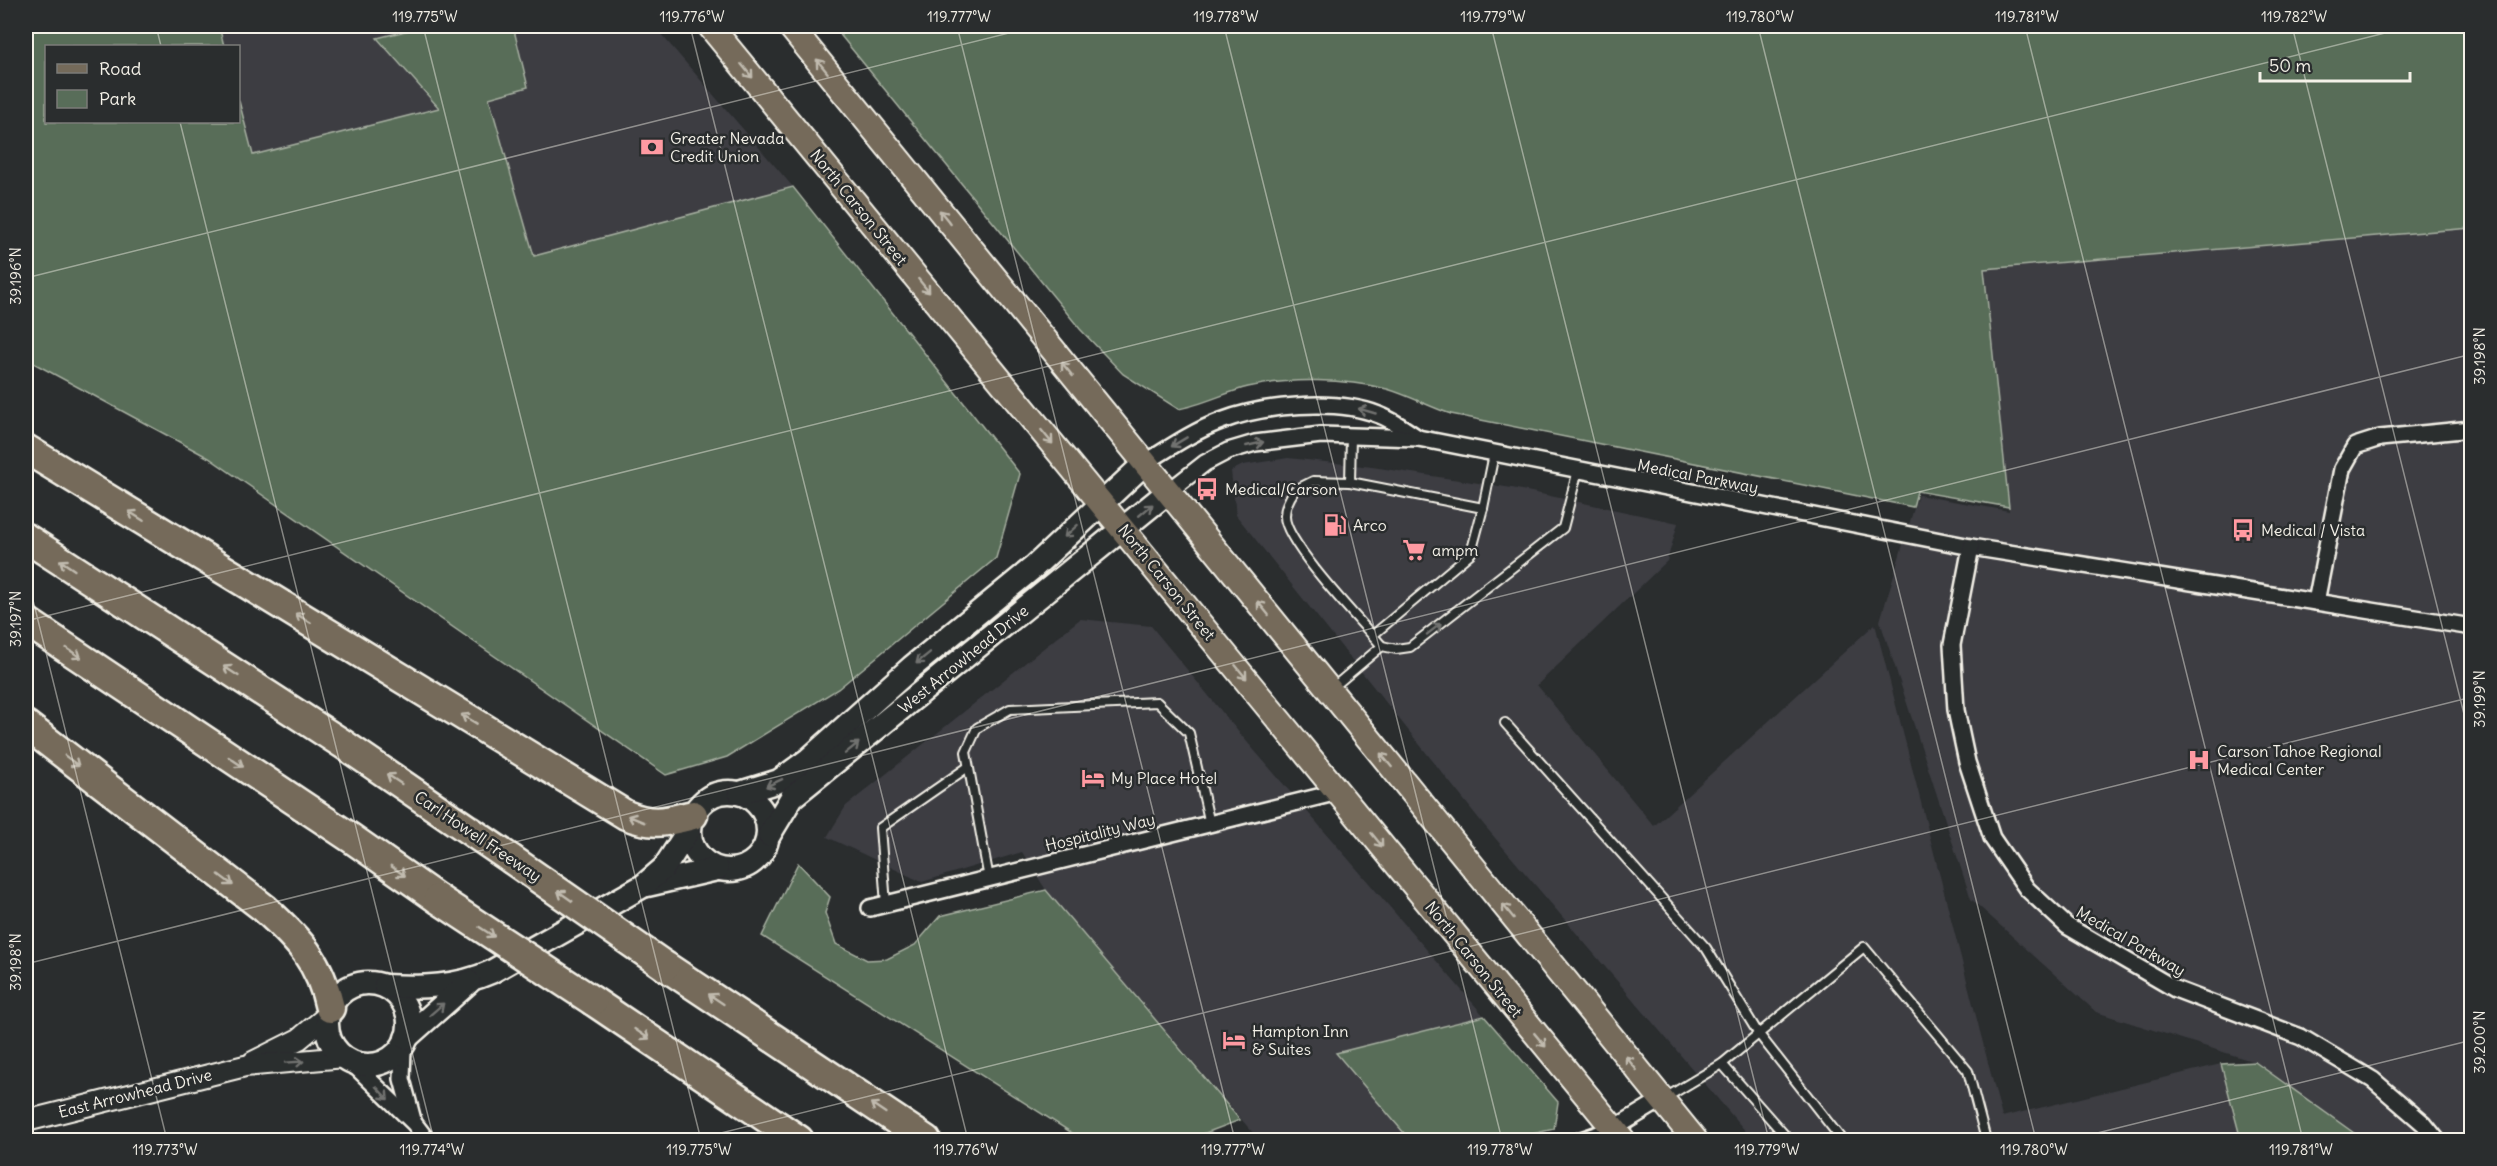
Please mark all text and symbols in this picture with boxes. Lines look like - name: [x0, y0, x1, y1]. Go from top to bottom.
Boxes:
- text: 119.775°W: [392, 7, 458, 26]
- text: 119.776°W: [659, 7, 725, 26]
- text: 119.777°W: [927, 7, 991, 26]
- text: 119.778°W: [1193, 7, 1259, 26]
- text: 119.779°W: [1460, 7, 1526, 26]
- text: 119.780°W: [1726, 7, 1794, 26]
- text: 119.781°W: [1995, 7, 2059, 26]
- text: 119.782°W: [2261, 7, 2327, 26]
- legend: [45, 45, 240, 123]
- scale bar: [2260, 45, 2410, 83]
- text: 50 m: [2269, 54, 2311, 77]
- text: Road: [99, 57, 142, 80]
- one-way arrow: [816, 58, 829, 74]
- one-way arrow: [740, 63, 754, 78]
- text: Park: [99, 87, 136, 110]
- place label: Greater Nevada Credit Union: [670, 128, 784, 166]
- bank icon: Greater Nevada Credit Union: [639, 134, 665, 160]
- street label: North Carson Street: [806, 145, 912, 269]
- one-way arrow: [938, 210, 951, 226]
- text: 39.196°N: [6, 247, 25, 305]
- one-way arrow: [917, 278, 930, 294]
- text: 39.198°N: [2470, 327, 2489, 385]
- one-way arrow: [1061, 361, 1074, 377]
- one-way arrow: [1357, 405, 1376, 416]
- one-way arrow: [1041, 429, 1054, 445]
- one-way arrow: [1171, 437, 1188, 449]
- one-way arrow: [1245, 438, 1264, 449]
- street label: Medical Parkway: [1636, 454, 1760, 498]
- bus stop icon: Medical/Carson: [1194, 476, 1220, 502]
- place label: Medical/Carson: [1225, 479, 1338, 499]
- one-way arrow: [1138, 504, 1154, 517]
- one-way arrow: [128, 509, 145, 521]
- fuel station icon: Arco: [1322, 512, 1348, 538]
- place label: Arco: [1353, 515, 1387, 535]
- bus stop icon: Medical / Vista: [2230, 517, 2256, 543]
- street label: North Carson Street: [1114, 520, 1220, 644]
- place label: Medical / Vista: [2261, 520, 2365, 540]
- one-way arrow: [1064, 524, 1079, 538]
- supermarket icon: ampm: [1401, 537, 1427, 563]
- place label: ampm: [1432, 540, 1478, 560]
- one-way arrow: [59, 559, 76, 571]
- text: 39.197°N: [6, 591, 25, 647]
- street label: West Arrowhead Drive: [894, 600, 1032, 718]
- one-way arrow: [1256, 600, 1269, 616]
- one-way arrow: [295, 612, 312, 624]
- one-way arrow: [1425, 622, 1441, 635]
- one-way arrow: [65, 648, 82, 660]
- one-way arrow: [915, 652, 931, 665]
- one-way arrow: [1234, 664, 1247, 680]
- one-way arrow: [223, 665, 240, 677]
- text: 39.199°N: [2470, 670, 2489, 728]
- one-way arrow: [461, 713, 478, 725]
- one-way arrow: [843, 741, 859, 754]
- place label: Carson Tahoe Regional Medical Center: [2217, 741, 2381, 779]
- hospital icon: Carson Tahoe Regional Medical Center: [2186, 747, 2212, 773]
- one-way arrow: [1379, 752, 1392, 768]
- one-way arrow: [64, 754, 80, 767]
- one-way arrow: [228, 755, 245, 768]
- hotel icon: My Place Hotel: [1080, 765, 1106, 791]
- place label: My Place Hotel: [1111, 768, 1217, 788]
- one-way arrow: [385, 772, 402, 785]
- one-way arrow: [765, 777, 783, 789]
- street label: Carl Howell Freeway: [411, 786, 545, 886]
- street label: Hospitality Way: [1043, 809, 1157, 855]
- one-way arrow: [628, 813, 646, 824]
- one-way arrow: [1370, 832, 1384, 847]
- one-way arrow: [389, 865, 406, 877]
- one-way arrow: [218, 874, 234, 886]
- one-way arrow: [558, 890, 574, 902]
- street label: North Carson Street: [1421, 897, 1527, 1021]
- street label: Medical Parkway: [2073, 902, 2189, 980]
- one-way arrow: [1502, 903, 1515, 919]
- one-way arrow: [478, 926, 495, 938]
- text: 39.198°N: [6, 933, 25, 991]
- one-way arrow: [707, 993, 724, 1006]
- one-way arrow: [429, 1002, 444, 1016]
- text: 39.200°N: [2470, 1010, 2489, 1074]
- place label: Hampton Inn & Suites: [1252, 1021, 1349, 1059]
- hotel icon: Hampton Inn & Suites: [1221, 1027, 1247, 1053]
- one-way arrow: [633, 1028, 649, 1040]
- one-way arrow: [1533, 1032, 1547, 1047]
- one-way arrow: [1625, 1055, 1638, 1071]
- one-way arrow: [285, 1056, 305, 1067]
- street label: East Arrowhead Drive: [56, 1064, 214, 1122]
- one-way arrow: [374, 1085, 388, 1100]
- one-way arrow: [870, 1102, 886, 1114]
- text: 119.773°W: [132, 1140, 198, 1159]
- text: 119.774°W: [399, 1140, 465, 1159]
- text: 119.775°W: [666, 1140, 732, 1159]
- text: 119.776°W: [933, 1140, 999, 1159]
- text: 119.777°W: [1201, 1140, 1265, 1159]
- text: 119.778°W: [1467, 1140, 1533, 1159]
- text: 119.779°W: [1734, 1140, 1800, 1159]
- text: 119.780°W: [2000, 1140, 2068, 1159]
- text: 119.781°W: [2269, 1140, 2333, 1159]

